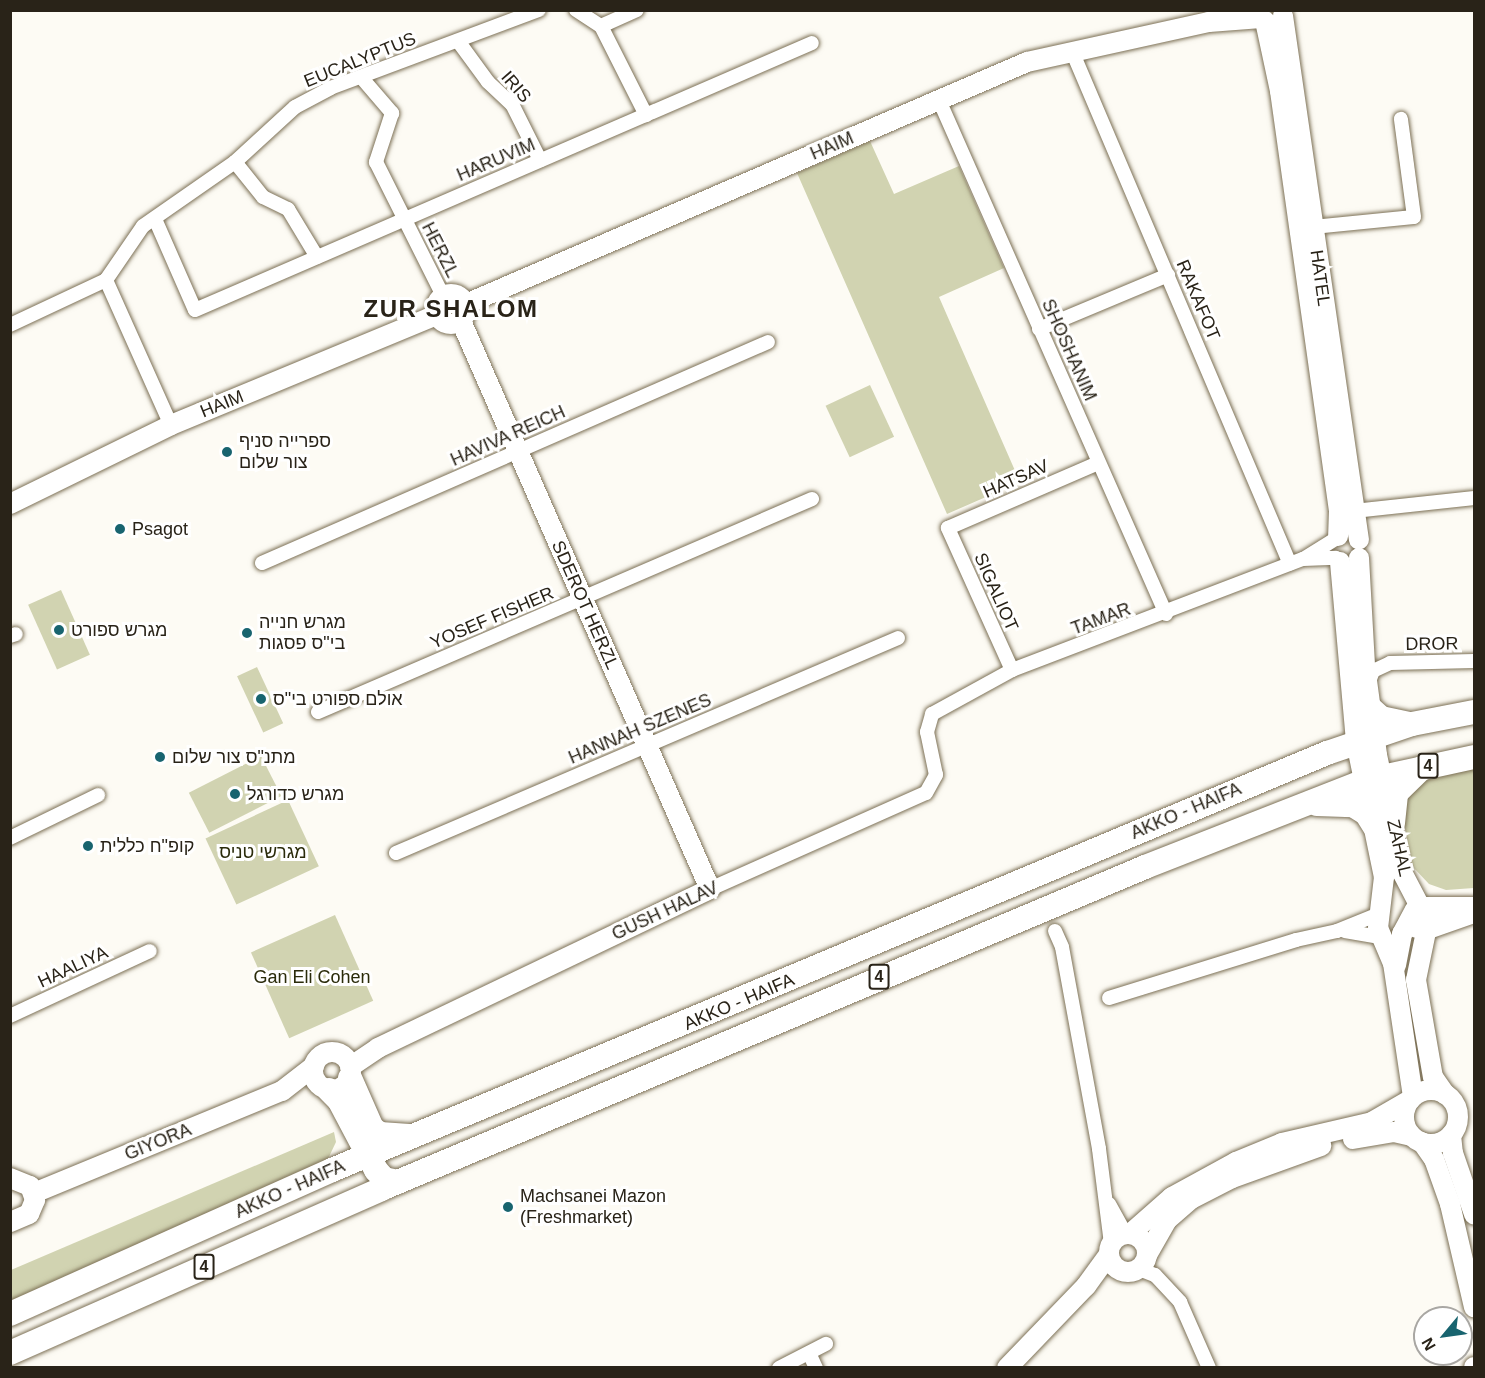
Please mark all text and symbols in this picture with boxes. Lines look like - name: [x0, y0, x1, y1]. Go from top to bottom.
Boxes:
- street label: EUCALYPTUS: [301, 28, 419, 92]
- street label: IRIS: [496, 67, 536, 107]
- street label: HAIM: [807, 127, 857, 165]
- street label: HARUVIM: [454, 134, 538, 186]
- street label: HERZL: [417, 219, 463, 281]
- street label: HATEL: [1305, 248, 1335, 308]
- street label: RAKAFOT: [1171, 257, 1225, 343]
- district label: ZUR SHALOM: [364, 295, 538, 323]
- street label: SHOSHANIM: [1037, 296, 1101, 404]
- street label: HAIM: [197, 386, 247, 422]
- street label: HAVIVA REICH: [447, 401, 569, 471]
- place label: ספרייה סניף צור שלום: [239, 431, 331, 474]
- marker: ספרייה סניף צור שלום: [220, 445, 234, 459]
- street label: HATSAV: [980, 455, 1052, 503]
- place label: Psagot: [132, 518, 188, 540]
- marker: Psagot: [113, 522, 127, 536]
- street label: SDEROT HERZL: [547, 537, 623, 673]
- street label: SIGALIOT: [969, 550, 1023, 634]
- street label: YOSEF FISHER: [427, 582, 557, 654]
- street label: TAMAR: [1068, 598, 1134, 640]
- place label: מגרש חנייה בי"ס פסגות: [259, 612, 346, 654]
- place label: מגרש ספורט: [71, 619, 167, 641]
- marker: מגרש ספורט: [52, 623, 66, 637]
- marker: מגרש חנייה בי"ס פסגות: [240, 626, 254, 640]
- street label: DROR: [1405, 633, 1459, 655]
- place label: אולם ספורט בי"ס: [273, 688, 403, 710]
- street label: HANNAH SZENES: [565, 689, 715, 769]
- marker: אולם ספורט בי"ס: [254, 692, 268, 706]
- place label: מתנ"ס צור שלום: [172, 746, 296, 768]
- marker: מתנ"ס צור שלום: [153, 750, 167, 764]
- road number: 4: [1418, 753, 1438, 779]
- street label: AKKO - HAIFA: [1127, 778, 1245, 844]
- place label: מגרש כדורגל: [247, 783, 344, 805]
- marker: מגרש כדורגל: [228, 787, 242, 801]
- street label: ZAHAL: [1382, 817, 1416, 879]
- place label: קופ"ח כללית: [100, 835, 194, 857]
- marker: קופ"ח כללית: [81, 839, 95, 853]
- park label: מגרשי טניס: [219, 841, 307, 863]
- street label: GUSH HALAV: [608, 877, 722, 945]
- street label: HAALIYA: [35, 941, 111, 993]
- road number: 4: [868, 964, 890, 990]
- park label: Gan Eli Cohen: [253, 966, 371, 988]
- street label: AKKO - HAIFA: [680, 969, 798, 1035]
- street label: GIYORA: [121, 1119, 195, 1165]
- street label: AKKO - HAIFA: [232, 1155, 348, 1223]
- place label: Machsanei Mazon (Freshmarket): [520, 1186, 666, 1228]
- marker: Machsanei Mazon (Freshmarket): [501, 1200, 515, 1214]
- road number: 4: [194, 1254, 214, 1280]
- north arrow: [1413, 1306, 1473, 1366]
- text: N: [1418, 1335, 1439, 1353]

